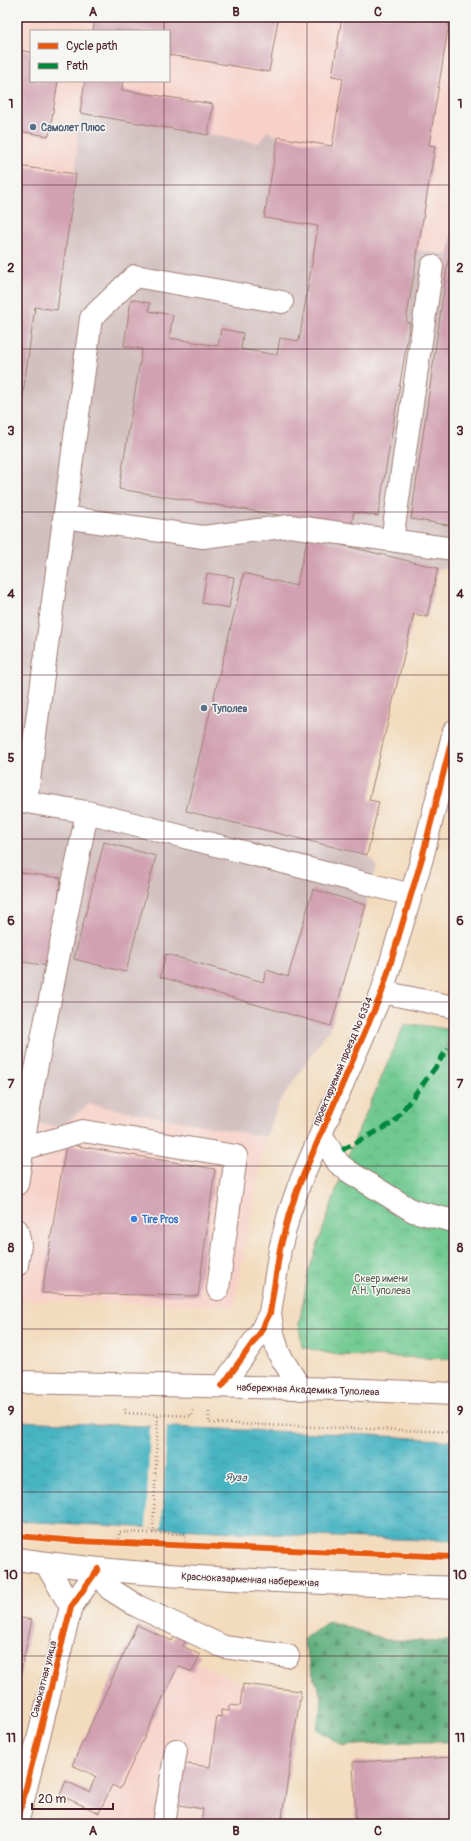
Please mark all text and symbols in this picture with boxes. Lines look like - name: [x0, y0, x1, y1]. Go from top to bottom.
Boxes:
- text: A: [89, 4, 98, 20]
- text: B: [232, 4, 240, 20]
- text: C: [374, 4, 382, 20]
- legend: [30, 30, 170, 82]
- text: Cycle path: [66, 39, 118, 54]
- text: Path: [66, 59, 88, 74]
- text: 1: [8, 96, 14, 112]
- text: 1: [457, 96, 463, 112]
- marker: Самолет Плюс: [28, 122, 38, 132]
- place label: Самолет Плюс: [41, 122, 105, 134]
- text: 2: [7, 260, 15, 276]
- text: 2: [456, 260, 464, 276]
- text: 3: [7, 423, 15, 439]
- text: 3: [456, 423, 464, 439]
- text: 4: [7, 586, 15, 602]
- text: 4: [456, 586, 464, 602]
- marker: Туполев: [199, 703, 209, 713]
- place label: Туполев: [211, 703, 247, 715]
- text: 5: [7, 750, 15, 766]
- text: 5: [456, 750, 464, 766]
- text: 6: [7, 913, 15, 929]
- text: 6: [456, 913, 464, 929]
- street label: проектируемый проезд № 6334: [310, 995, 376, 1128]
- text: 7: [8, 1076, 15, 1092]
- text: 7: [457, 1076, 464, 1092]
- marker: Tire Pros: [129, 1214, 139, 1224]
- place label: Tire Pros: [141, 1214, 179, 1226]
- text: 8: [8, 1240, 15, 1256]
- text: 8: [457, 1240, 464, 1256]
- park label: Сквер имени А.Н. Туполева: [351, 1273, 411, 1297]
- street label: набережная Академика Туполева: [236, 1382, 380, 1399]
- text: 9: [8, 1403, 15, 1419]
- text: 9: [457, 1403, 464, 1419]
- water label: Яуза: [225, 1470, 248, 1485]
- text: 10: [4, 1567, 18, 1583]
- text: 10: [453, 1567, 467, 1583]
- street label: Красноказарменная набережная: [181, 1570, 319, 1590]
- street label: Самокатная улица: [29, 1639, 59, 1719]
- text: 11: [6, 1730, 16, 1746]
- text: 11: [455, 1730, 465, 1746]
- scale bar: [32, 1785, 113, 1811]
- text: 20 m: [38, 1792, 67, 1807]
- text: A: [89, 1823, 98, 1839]
- text: B: [232, 1823, 240, 1839]
- text: C: [374, 1823, 382, 1839]

